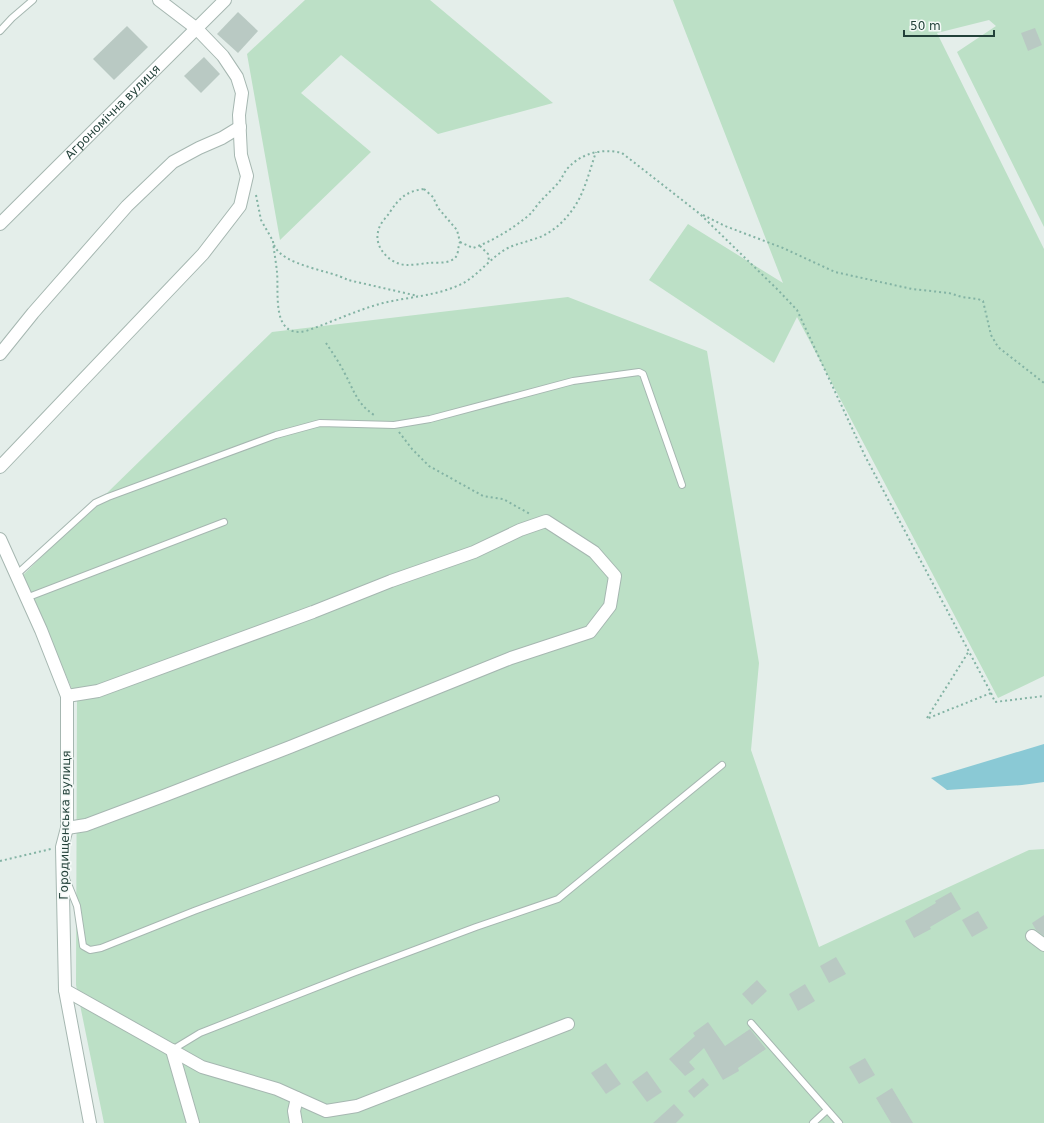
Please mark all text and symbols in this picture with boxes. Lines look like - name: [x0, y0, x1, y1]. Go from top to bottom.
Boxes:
- scale bar: [904, 12, 994, 38]
- text: 50 m: [910, 19, 941, 33]
- street label: Агрономічна вулиця: [62, 62, 163, 162]
- street label: Городищенська вулиця: [57, 750, 73, 900]

